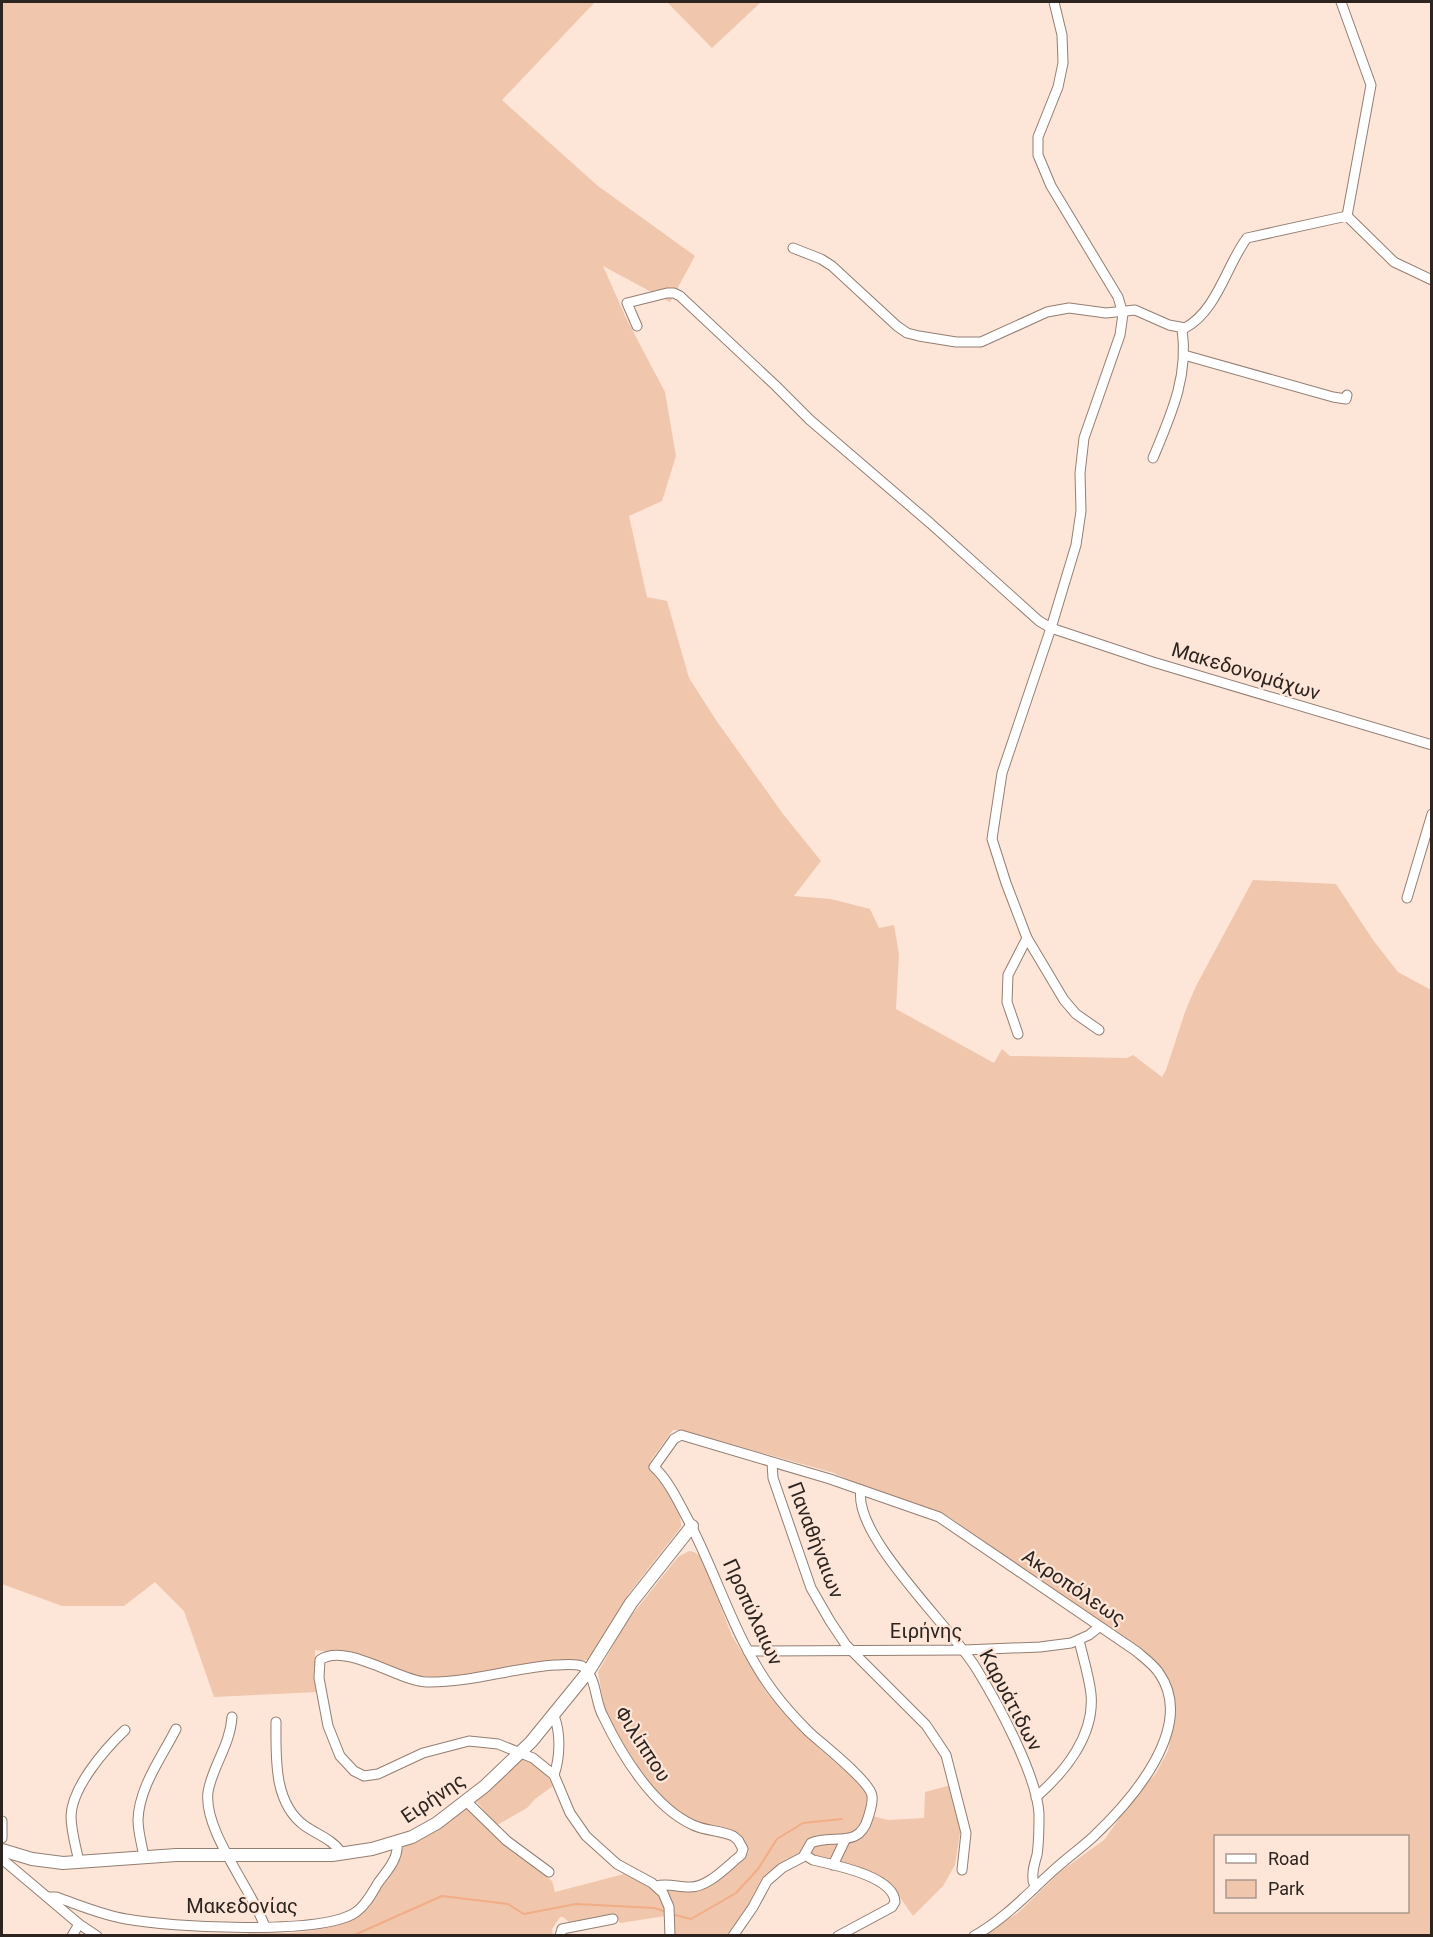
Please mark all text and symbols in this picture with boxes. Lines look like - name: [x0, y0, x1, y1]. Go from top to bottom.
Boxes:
- street label: Μακεδονομάχων: [1169, 637, 1323, 705]
- street label: Παναθήναιων: [783, 1478, 849, 1602]
- street label: Ακροπόλεως: [1018, 1544, 1130, 1630]
- street label: Προπύλαιων: [718, 1555, 788, 1669]
- street label: Ειρήνης: [890, 1619, 962, 1643]
- street label: Καρυάτιδων: [974, 1645, 1048, 1755]
- street label: Φιλίππου: [610, 1702, 676, 1786]
- street label: Ειρήνης: [396, 1768, 470, 1828]
- legend: [1214, 1835, 1409, 1913]
- text: Road: [1268, 1848, 1309, 1869]
- text: Park: [1268, 1878, 1305, 1899]
- street label: Μακεδονίας: [186, 1894, 298, 1918]

